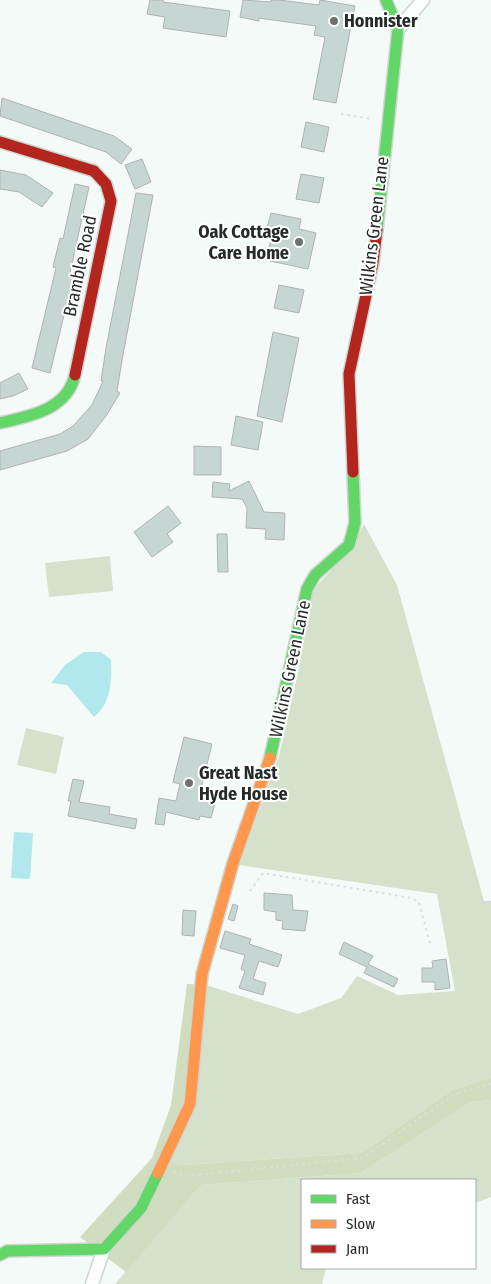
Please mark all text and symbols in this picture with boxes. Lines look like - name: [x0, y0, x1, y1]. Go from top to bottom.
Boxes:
- place label: Honnister: [344, 10, 418, 32]
- marker: Honnister: [328, 15, 340, 27]
- street label: Wilkins Green Lane: [355, 155, 393, 297]
- street label: Bramble Road: [59, 213, 101, 319]
- place label: Oak Cottage Care Home: [198, 221, 289, 264]
- marker: Oak Cottage Care Home: [293, 236, 305, 248]
- street label: Wilkins Green Lane: [265, 598, 315, 740]
- place label: Great Nast Hyde House: [199, 762, 288, 805]
- marker: Great Nast Hyde House: [183, 777, 195, 789]
- legend: [301, 1179, 476, 1269]
- text: Fast: [346, 1190, 370, 1208]
- text: Slow: [346, 1215, 375, 1233]
- text: Jam: [346, 1240, 369, 1258]

